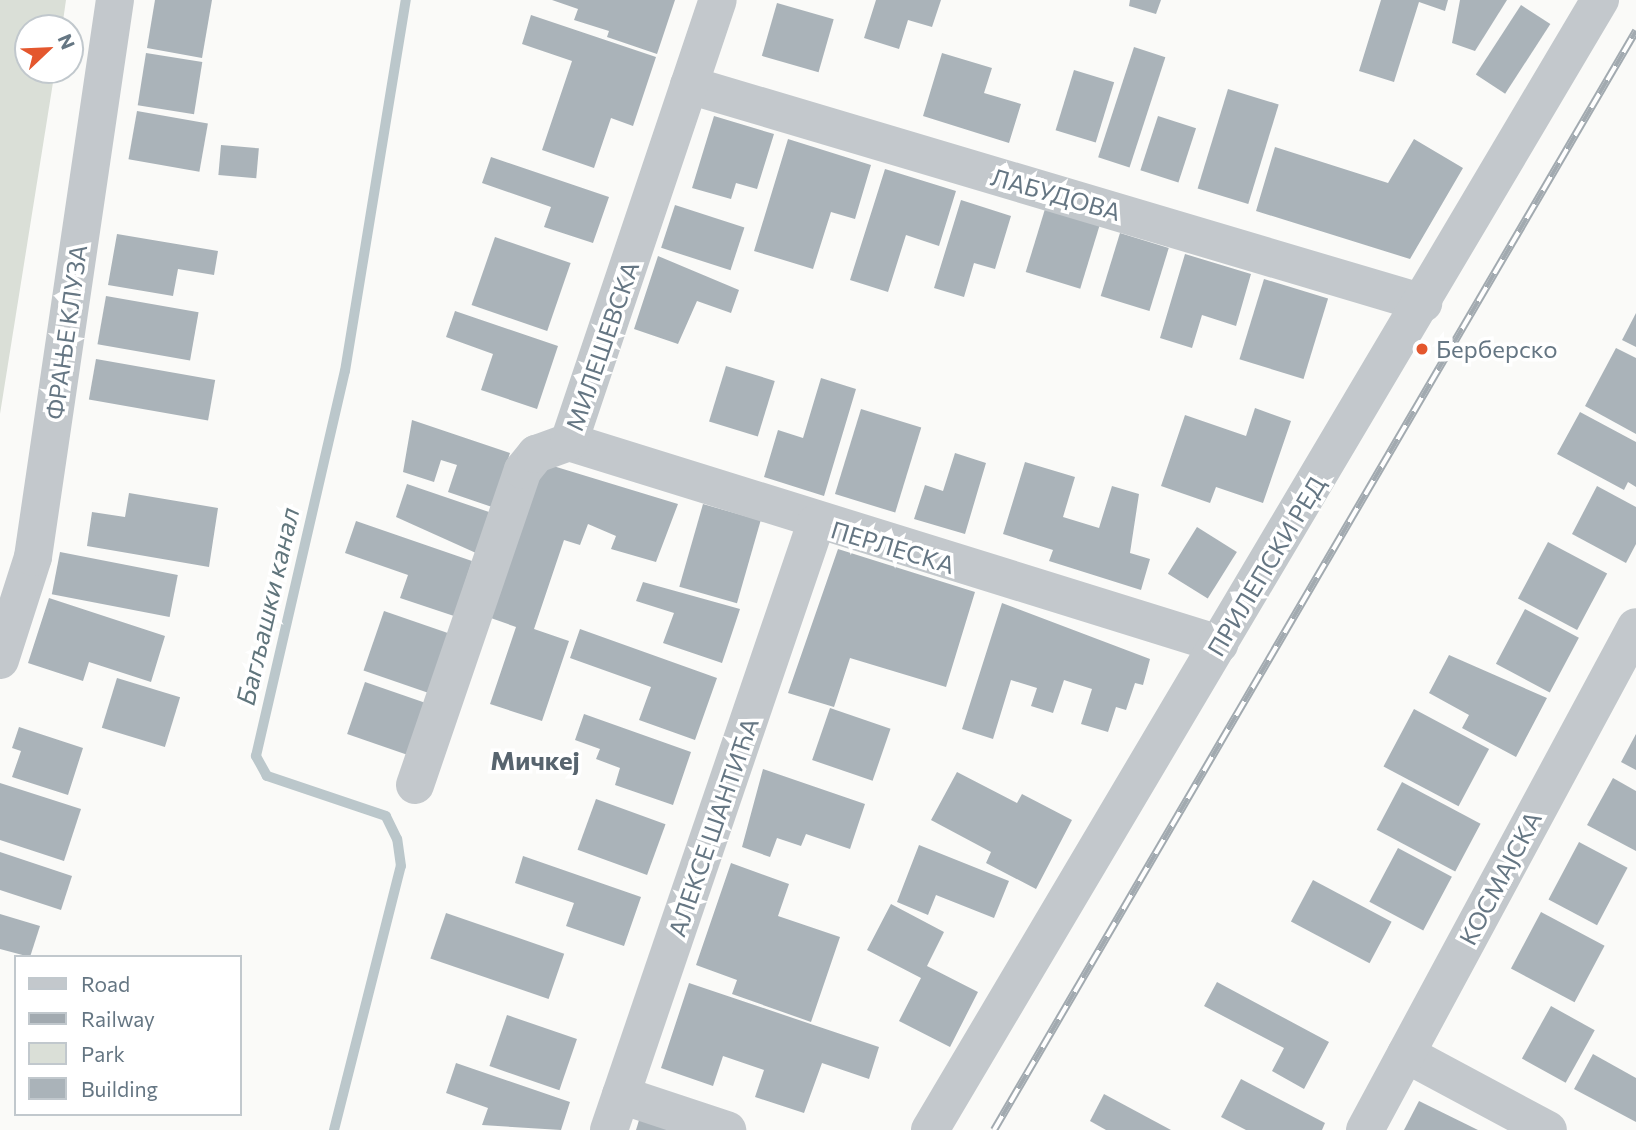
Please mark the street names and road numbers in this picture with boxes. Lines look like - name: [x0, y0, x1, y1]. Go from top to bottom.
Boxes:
- street label: ЛАБУДОВА: [988, 162, 1124, 226]
- street label: ФРАЊЕ КЛУЗА: [39, 243, 93, 421]
- street label: МИЛЕШЕВСКА: [560, 257, 644, 435]
- street label: ПРИЛЕПСКИ РЕД: [1201, 471, 1331, 661]
- street label: ПЕРЛЕСКА: [828, 515, 958, 579]
- street label: АЛЕКСЕ ШАНТИЋА: [662, 714, 764, 940]
- street label: КОСМАЈСКА: [1453, 806, 1547, 950]

